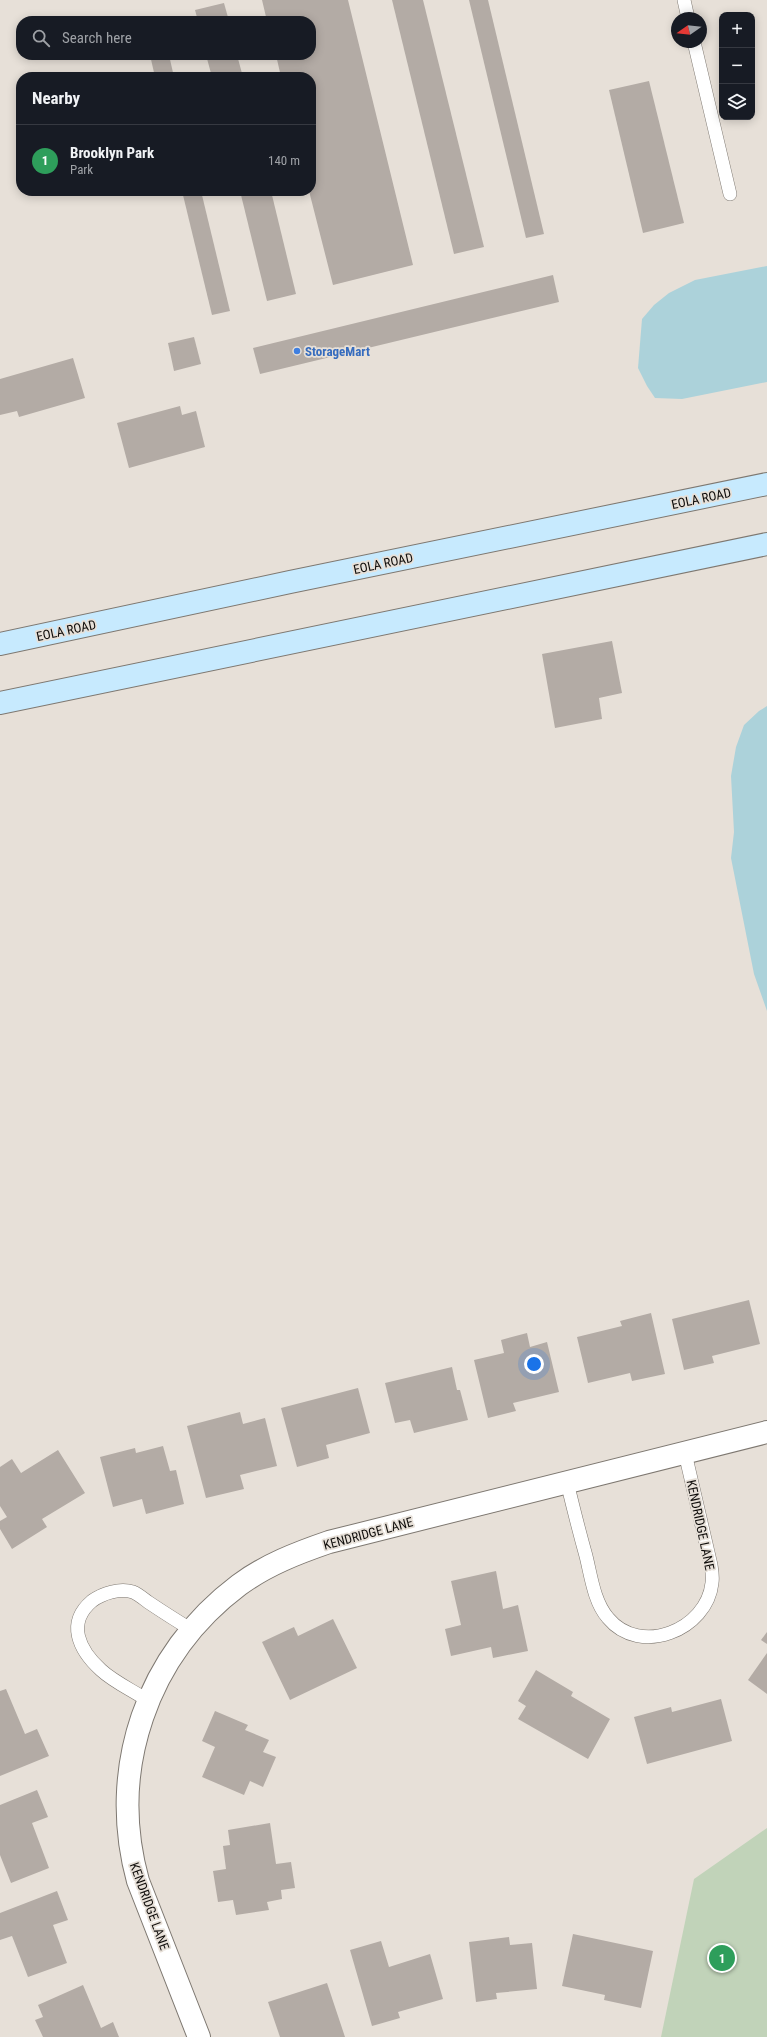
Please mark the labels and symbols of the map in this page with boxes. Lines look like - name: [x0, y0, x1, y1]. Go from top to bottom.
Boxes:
- north arrow: [671, 12, 707, 48]
- place label: StorageMart: [305, 344, 370, 359]
- marker: StorageMart: [292, 346, 302, 356]
- street label: EOLA ROAD: [670, 485, 732, 512]
- street label: EOLA ROAD: [352, 550, 414, 577]
- street label: EOLA ROAD: [35, 617, 97, 644]
- your location: [524, 1354, 544, 1374]
- street label: KENDRIDGE LANE: [684, 1479, 717, 1572]
- street label: KENDRIDGE LANE: [322, 1514, 415, 1553]
- street label: KENDRIDGE LANE: [127, 1860, 172, 1952]
- pin: 1: [709, 1943, 735, 1973]

